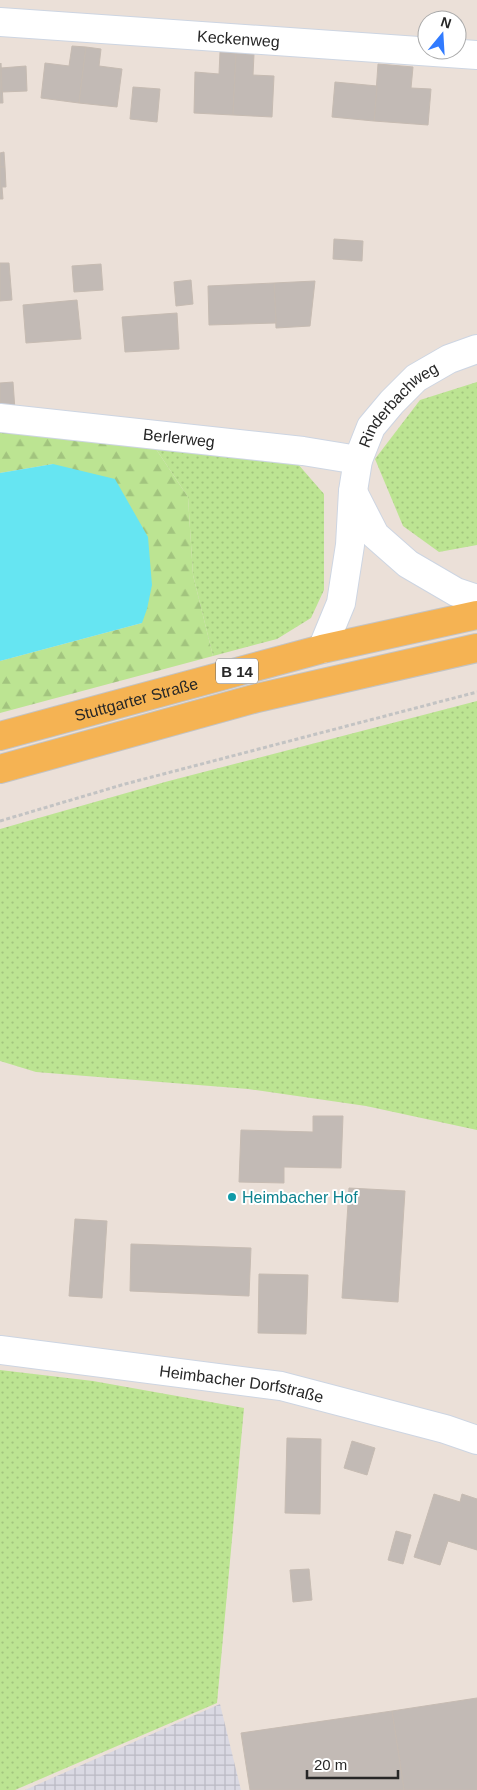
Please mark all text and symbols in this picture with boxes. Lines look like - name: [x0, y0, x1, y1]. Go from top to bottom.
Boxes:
- north arrow: [417, 10, 467, 60]
- text: N: [439, 13, 453, 32]
- street label: Keckenweg: [197, 27, 280, 50]
- street label: Rinderbachweg: [355, 359, 441, 450]
- street label: Berlerweg: [142, 425, 216, 450]
- road number: B 14: [216, 658, 258, 684]
- street label: Stuttgarter Straße: [72, 674, 200, 724]
- place label: Heimbacher Hof: [242, 1189, 358, 1206]
- marker: Heimbacher Hof: [226, 1191, 238, 1203]
- street label: Heimbacher Dorfstraße: [158, 1362, 326, 1405]
- scale bar: [307, 1748, 398, 1780]
- text: 20 m: [314, 1756, 347, 1773]

